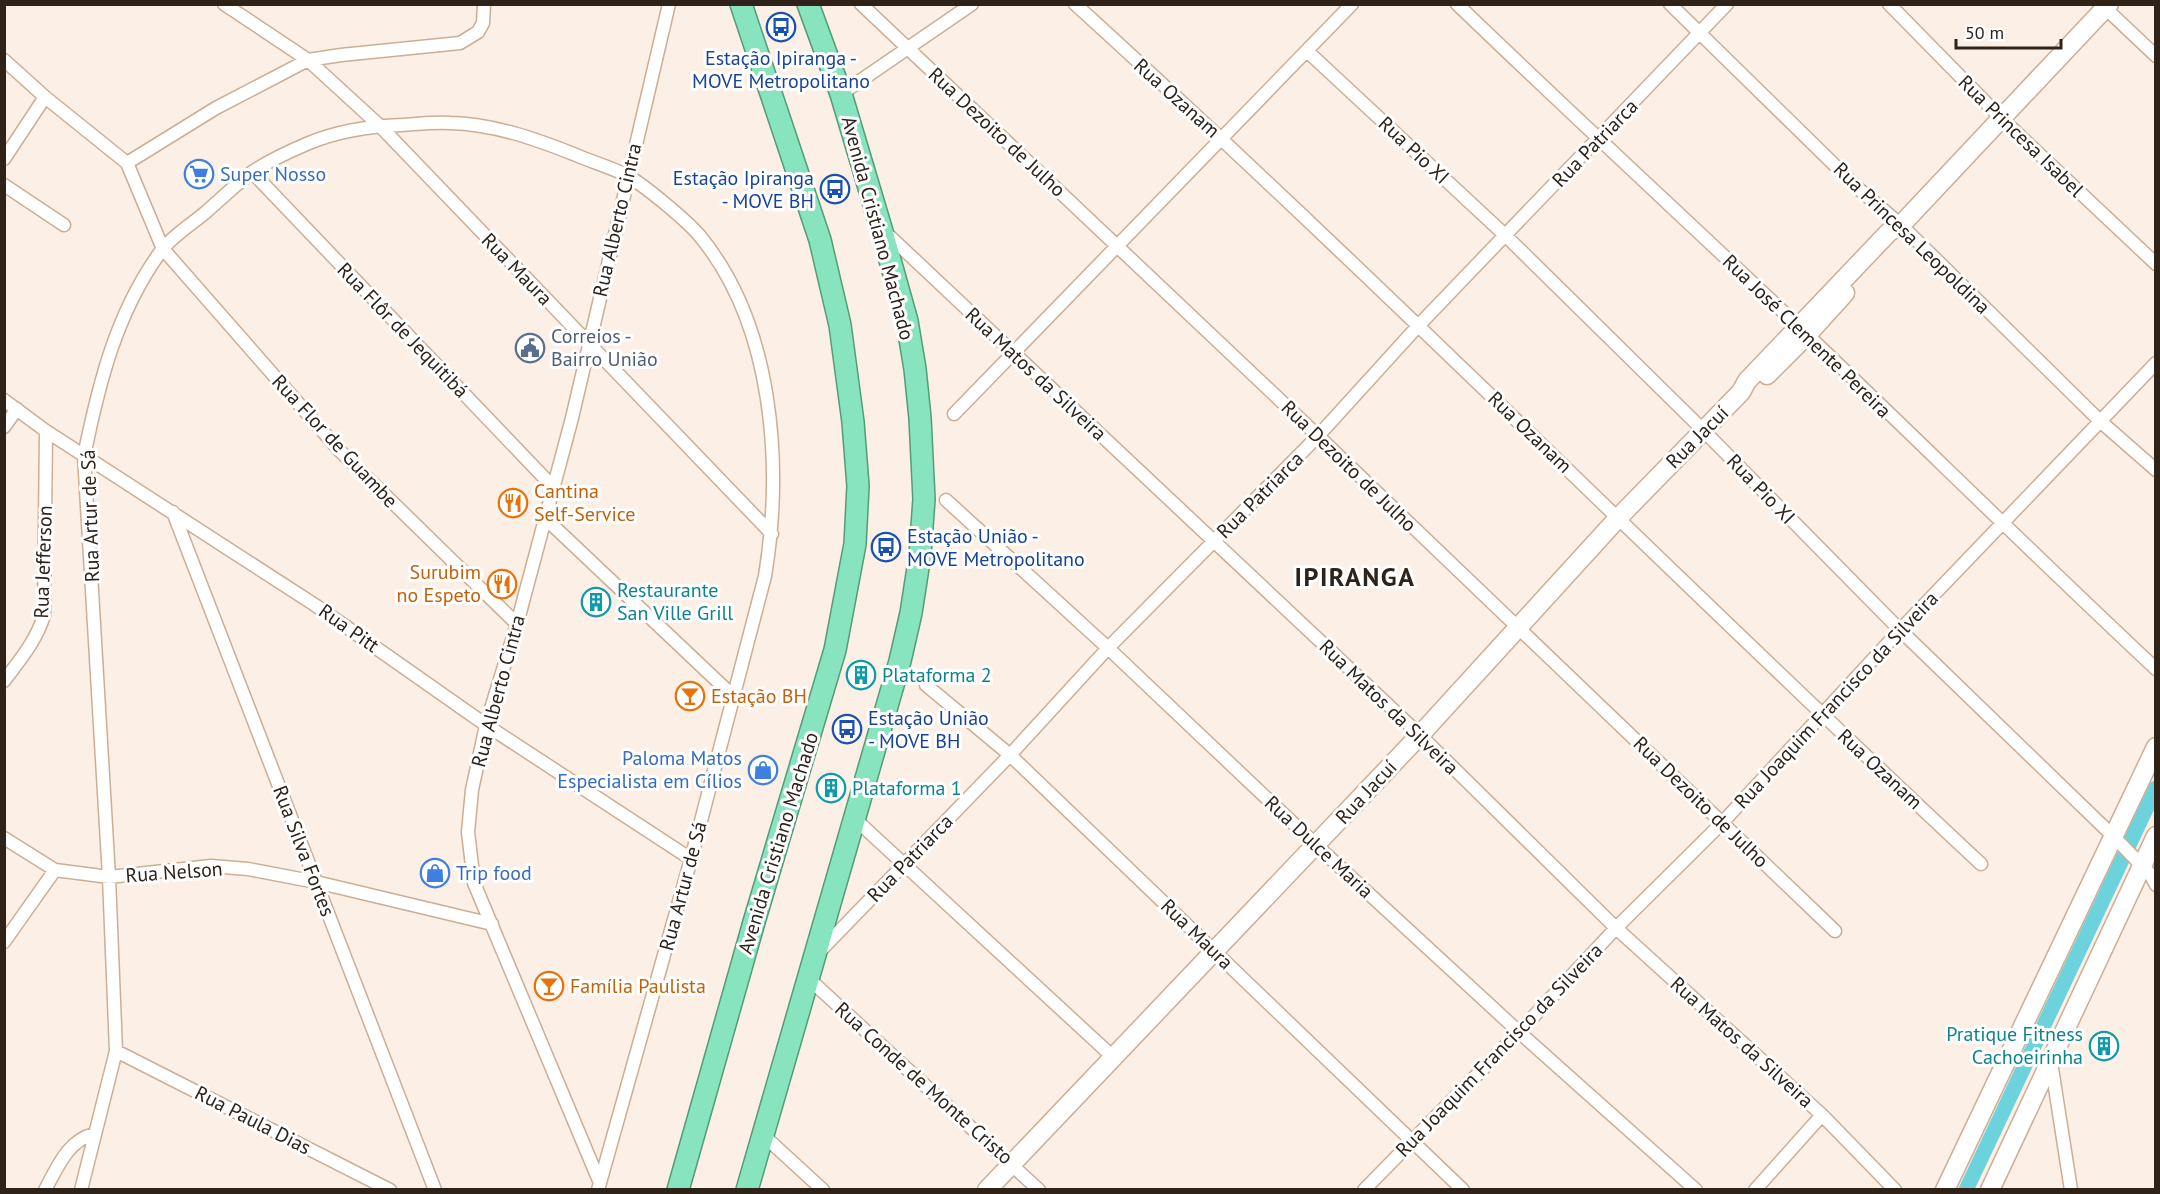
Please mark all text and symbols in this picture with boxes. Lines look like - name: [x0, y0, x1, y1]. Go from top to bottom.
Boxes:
- bus stop icon: Estação Ipiranga - MOVE Metropolitano: [765, 11, 797, 43]
- scale bar: [1956, 12, 2061, 50]
- text: 50 m: [1965, 21, 2004, 44]
- place label: Estação Ipiranga - MOVE Metropolitano: [692, 45, 870, 94]
- street label: Rua Ozanam: [1129, 53, 1225, 143]
- street label: Rua Dezoito de Julho: [923, 62, 1071, 202]
- street label: Rua Princesa Isabel: [1953, 69, 2089, 203]
- street label: Rua Patriarca: [1546, 93, 1644, 193]
- street label: Rua Pio XI: [1373, 111, 1455, 189]
- street label: Avenida Cristiano Machado: [836, 113, 920, 343]
- street label: Rua Alberto Cintra: [587, 141, 647, 299]
- street label: Rua Princesa Leopoldina: [1828, 156, 1996, 320]
- supermarket icon: Super Nosso: [183, 158, 215, 190]
- place label: Super Nosso: [220, 161, 326, 187]
- place label: Estação Ipiranga - MOVE BH: [673, 165, 814, 214]
- bus stop icon: Estação Ipiranga - MOVE BH: [819, 173, 851, 205]
- street label: Rua Maura: [476, 227, 558, 311]
- street label: Rua José Clemente Pereira: [1717, 249, 1897, 423]
- street label: Rua Flôr de Jequitibá: [332, 257, 474, 403]
- street label: Rua Matos da Silveira: [960, 302, 1112, 446]
- place label: Correios - Bairro União: [551, 323, 658, 372]
- public building icon: Correios - Bairro União: [514, 332, 546, 364]
- street label: Rua Flor de Guambe: [266, 369, 404, 513]
- street label: Rua Ozanam: [1483, 386, 1577, 478]
- street label: Rua Dezoito de Julho: [1276, 395, 1422, 537]
- street label: Rua Jacuí: [1660, 400, 1734, 474]
- street label: Rua Patriarca: [1211, 446, 1309, 544]
- street label: Rua Pio XI: [1721, 448, 1801, 530]
- street label: Rua Artur de Sá: [75, 449, 105, 583]
- place label: Cantina Self-Service: [534, 478, 636, 527]
- restaurant icon: Cantina Self-Service: [497, 487, 529, 519]
- street label: Rua Jefferson: [28, 505, 58, 619]
- place label: Estação União - MOVE Metropolitano: [907, 523, 1085, 572]
- bus stop icon: Estação União - MOVE Metropolitano: [870, 531, 902, 563]
- place label: Surubim no Espeto: [397, 559, 481, 608]
- district label: IPIRANGA: [1295, 560, 1415, 593]
- restaurant icon: Surubim no Espeto: [486, 568, 518, 600]
- place label: Restaurante San Ville Grill: [617, 577, 733, 626]
- building icon: Restaurante San Ville Grill: [580, 586, 612, 618]
- street label: Rua Joaquim Francisco da Silveira: [1728, 586, 1944, 814]
- street label: Rua Pitt: [314, 598, 384, 658]
- street label: Rua Alberto Cintra: [465, 612, 531, 770]
- street label: Rua Matos da Silveira: [1314, 634, 1464, 780]
- building icon: Plataforma 2: [845, 659, 877, 691]
- place label: Plataforma 2: [882, 662, 992, 688]
- bar icon: Estação BH: [674, 680, 706, 712]
- place label: Estação BH: [711, 683, 807, 709]
- place label: Estação União - MOVE BH: [868, 705, 989, 754]
- bus stop icon: Estação União - MOVE BH: [831, 713, 863, 745]
- street label: Rua Ozanam: [1832, 723, 1928, 815]
- street label: Avenida Cristiano Machado: [732, 729, 824, 957]
- street label: Rua Dezoito de Julho: [1628, 731, 1774, 873]
- place label: Paloma Matos Especialista em Cílios: [557, 745, 742, 794]
- shop icon: Paloma Matos Especialista em Cílios: [747, 754, 779, 786]
- street label: Rua Jacuí: [1330, 754, 1402, 830]
- building icon: Plataforma 1: [815, 772, 847, 804]
- place label: Plataforma 1: [852, 775, 962, 801]
- street label: Rua Silva Fortes: [267, 782, 341, 920]
- street label: Rua Dulce Maria: [1259, 790, 1379, 904]
- street label: Rua Patriarca: [861, 808, 959, 908]
- street label: Rua Artur de Sá: [653, 819, 713, 953]
- street label: Rua Nelson: [125, 856, 223, 888]
- shop icon: Trip food: [419, 857, 451, 889]
- place label: Trip food: [456, 860, 532, 886]
- street label: Rua Maura: [1155, 893, 1239, 975]
- street label: Rua Joaquim Francisco da Silveira: [1390, 938, 1608, 1162]
- bar icon: Família Paulista: [533, 970, 565, 1002]
- street label: Rua Matos da Silveira: [1665, 971, 1819, 1113]
- place label: Família Paulista: [570, 973, 706, 999]
- street label: Rua Conde de Monte Cristo: [829, 996, 1019, 1170]
- place label: Pratique Fitness Cachoeirinha: [1946, 1021, 2083, 1070]
- building icon: Pratique Fitness Cachoeirinha: [2088, 1030, 2120, 1062]
- street label: Rua Paula Dias: [191, 1080, 315, 1160]

